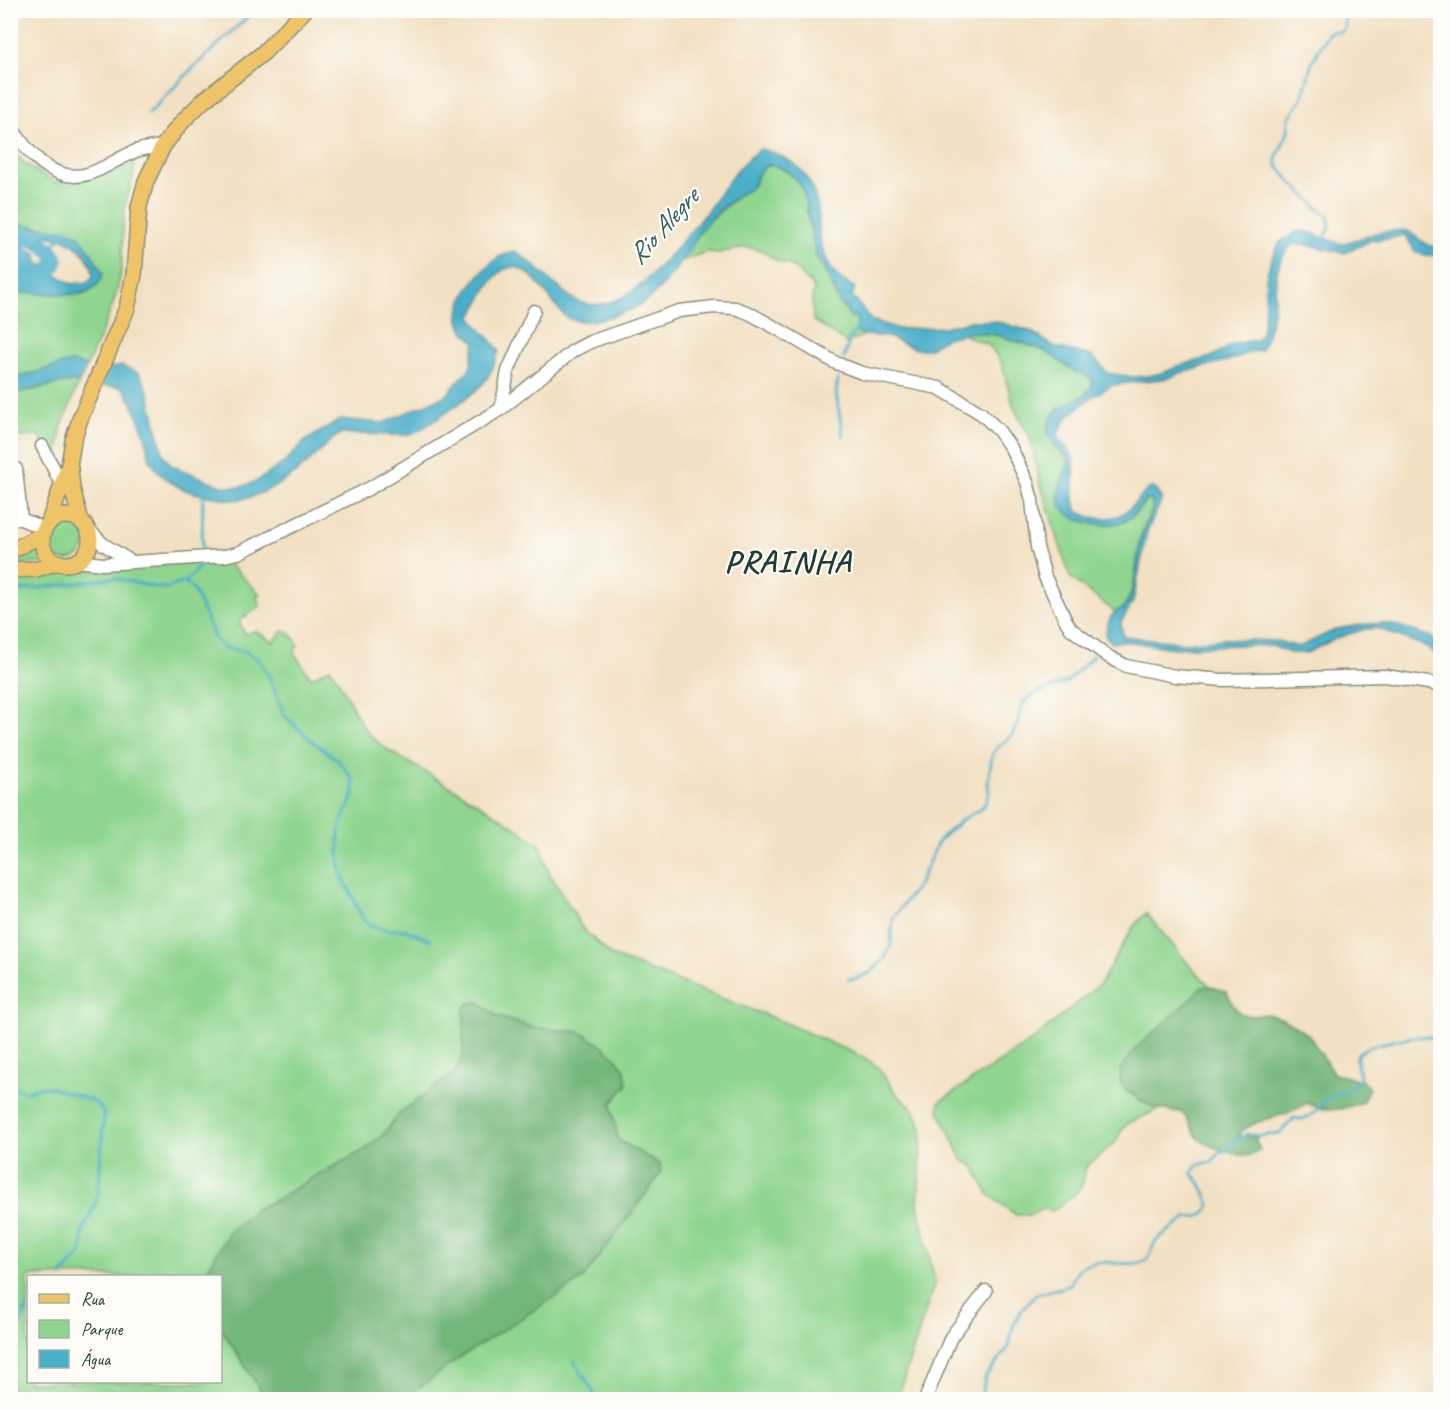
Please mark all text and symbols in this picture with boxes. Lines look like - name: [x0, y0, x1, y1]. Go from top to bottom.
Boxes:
- water label: Rio Alegre: [620, 178, 709, 271]
- district label: PRAINHA: [724, 541, 853, 582]
- legend: [27, 1275, 222, 1383]
- text: Rua: [81, 1288, 106, 1310]
- text: Parque: [81, 1318, 123, 1340]
- text: Água: [81, 1348, 112, 1370]

